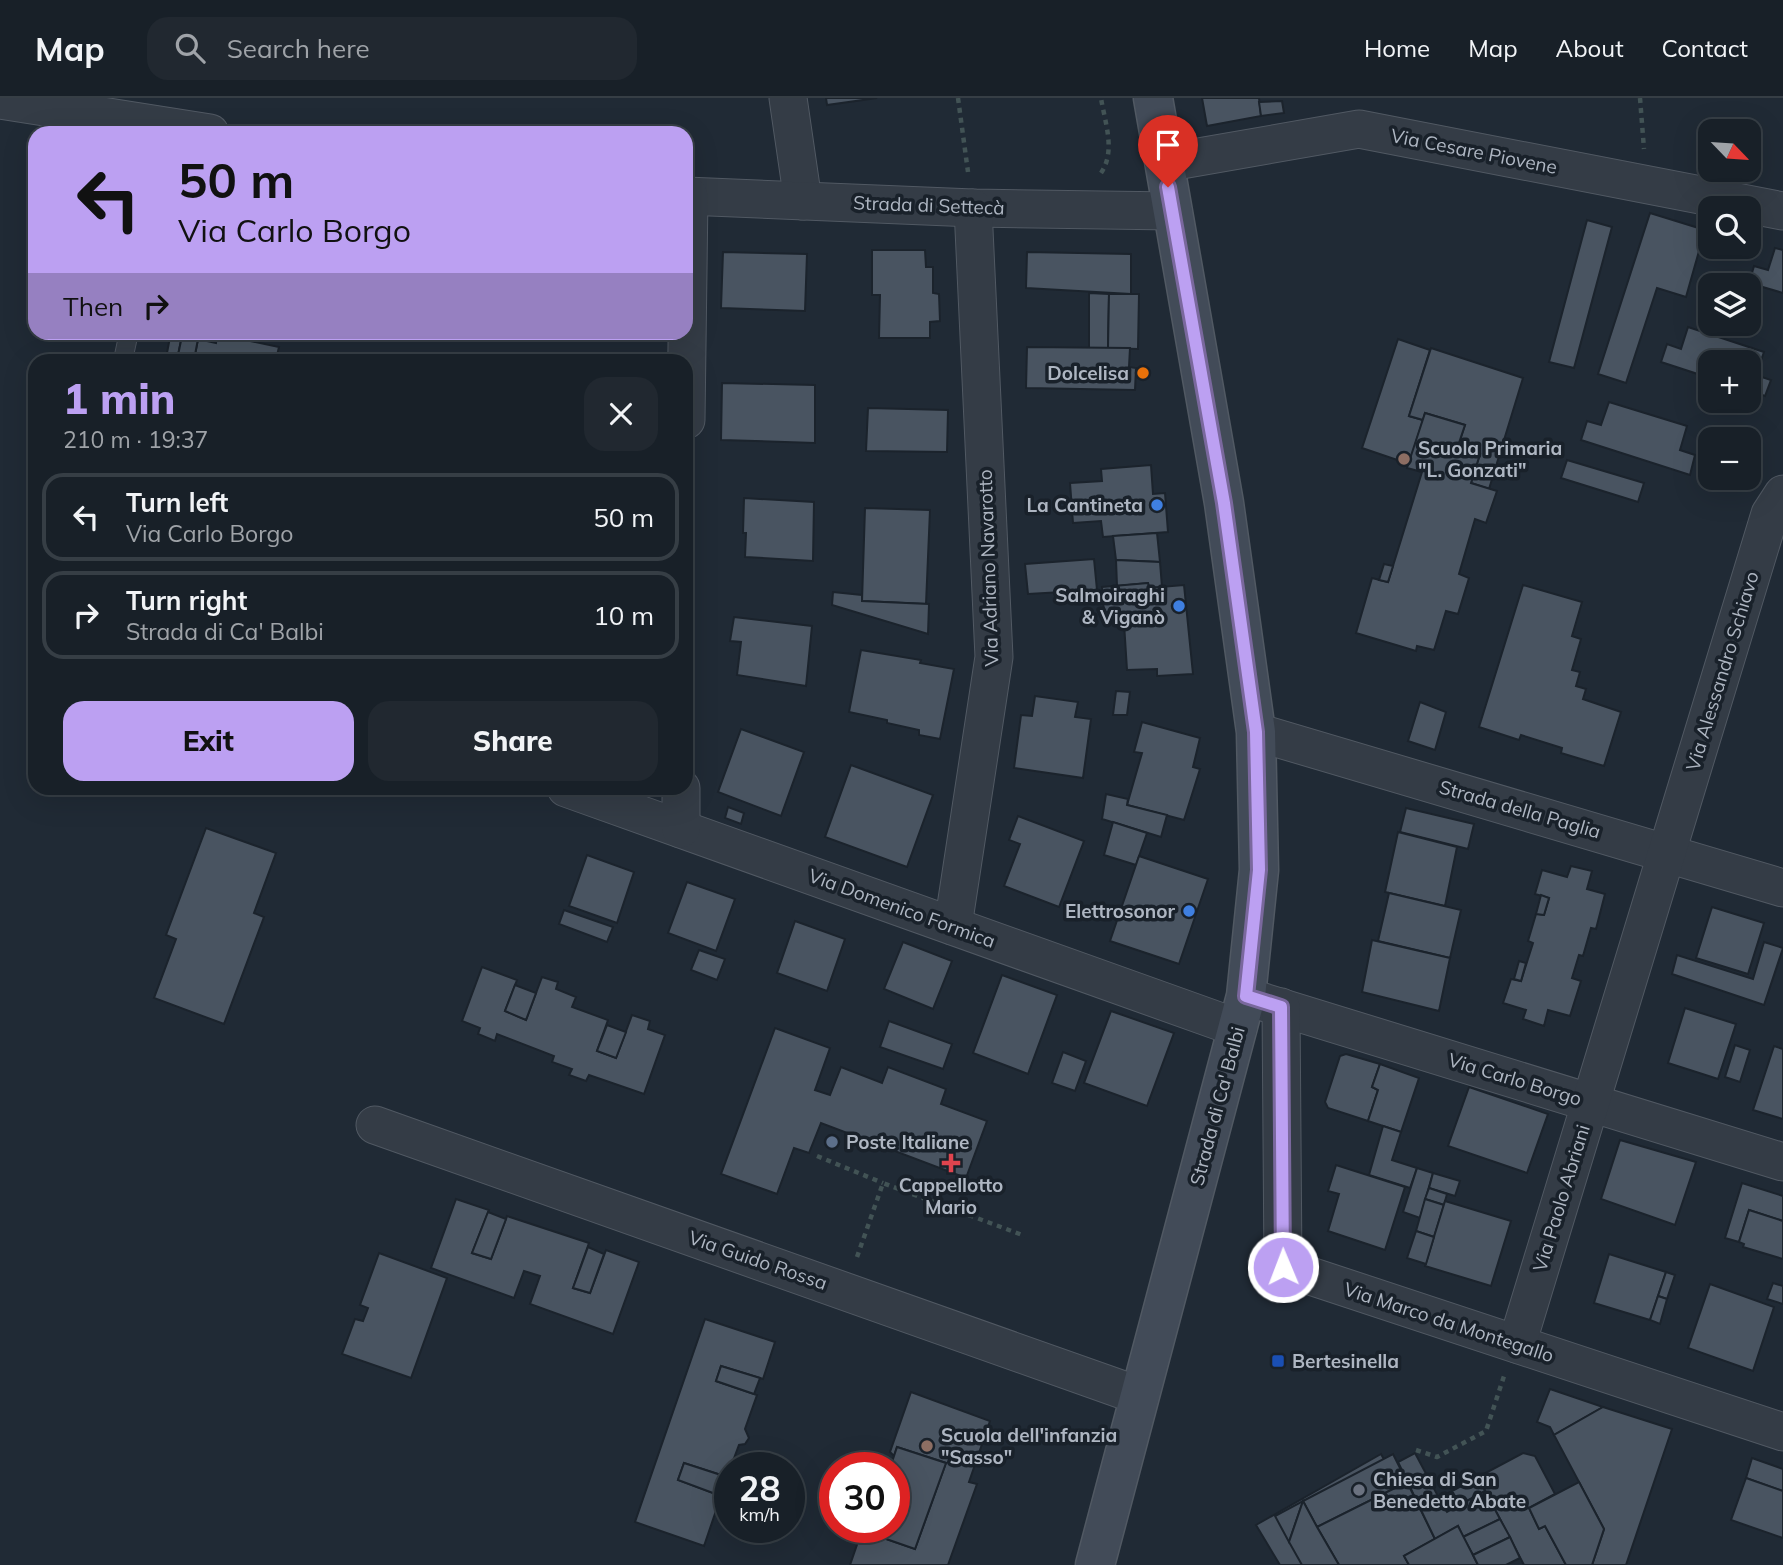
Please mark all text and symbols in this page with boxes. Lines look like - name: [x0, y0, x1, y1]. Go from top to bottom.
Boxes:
- search box: [147, 17, 637, 80]
- text: Map: [35, 28, 105, 69]
- icon: search: [171, 29, 209, 67]
- text: Search here: [227, 32, 370, 65]
- text: Home: [1364, 33, 1430, 63]
- text: Map: [1468, 33, 1518, 63]
- text: About: [1556, 33, 1624, 63]
- text: Contact: [1662, 33, 1748, 63]
- pin: [1138, 115, 1198, 187]
- north arrow: [1698, 119, 1760, 182]
- map controls: [1698, 119, 1761, 490]
- street label: Via Cesare Piovene: [1389, 123, 1559, 179]
- icon: arrive: [1149, 126, 1187, 164]
- text: 50 m: [178, 149, 294, 210]
- icon: left: [63, 154, 154, 245]
- street label: Strada di Settecà: [853, 190, 1005, 220]
- button: search: [1698, 196, 1761, 259]
- text: Via Carlo Borgo: [178, 210, 411, 250]
- button: layers: [1698, 273, 1761, 336]
- icon: right: [137, 287, 175, 325]
- text: Then: [63, 290, 123, 323]
- button: +: [1698, 350, 1761, 413]
- place label: Dolcelisa: [1047, 361, 1129, 385]
- marker: Dolcelisa: [1135, 365, 1151, 381]
- text: 1 min: [63, 372, 176, 425]
- button: close: [584, 377, 658, 451]
- text: 210 m · 19:37: [63, 425, 208, 454]
- button: −: [1698, 427, 1761, 490]
- place label: Scuola Primaria "L. Gonzati": [1418, 436, 1562, 482]
- marker: Scuola Primaria "L. Gonzati": [1396, 451, 1412, 467]
- street label: Via Adriano Navarotto: [973, 469, 1003, 667]
- text: Turn left: [126, 486, 228, 519]
- place label: La Cantineta: [1026, 493, 1143, 517]
- marker: La Cantineta: [1149, 497, 1165, 513]
- icon: left: [67, 498, 105, 536]
- text: 50 m: [593, 501, 654, 534]
- text: Via Carlo Borgo: [126, 519, 293, 548]
- street label: Via Alessandro Schiavo: [1680, 568, 1764, 774]
- place label: Salmoiraghi & Viganò: [1055, 583, 1165, 629]
- text: Turn right: [126, 584, 247, 617]
- icon: right: [67, 596, 105, 634]
- marker: Salmoiraghi & Viganò: [1171, 598, 1187, 614]
- text: 10 m: [593, 599, 654, 632]
- text: Strada di Ca' Balbi: [126, 617, 324, 646]
- button: Exit: [63, 701, 354, 781]
- button: Share: [368, 701, 658, 781]
- street label: Strada della Paglia: [1437, 774, 1603, 844]
- street label: Via Domenico Formica: [805, 863, 999, 953]
- place label: Elettrosonor: [1065, 899, 1176, 923]
- marker: Elettrosonor: [1181, 903, 1197, 919]
- street label: Strada di Ca' Balbi: [1184, 1024, 1250, 1188]
- street label: Via Carlo Borgo: [1445, 1047, 1585, 1111]
- street label: Via Paolo Abriani: [1527, 1122, 1595, 1274]
- place label: Poste Italiane: [846, 1130, 970, 1154]
- marker: Poste Italiane: [824, 1134, 840, 1150]
- marker: Cappellotto Mario: [943, 1155, 959, 1171]
- place label: Cappellotto Mario: [899, 1173, 1003, 1219]
- street label: Via Guido Rossa: [686, 1225, 830, 1295]
- position arrow: [1246, 1230, 1320, 1304]
- street label: Via Marco da Montegallo: [1341, 1277, 1557, 1367]
- place label: Bertesinella: [1292, 1349, 1399, 1373]
- marker: Bertesinella: [1270, 1353, 1286, 1369]
- place label: Scuola dell'infanzia "Sasso": [941, 1423, 1117, 1469]
- marker: Scuola dell'infanzia "Sasso": [919, 1438, 935, 1454]
- speed limit sign: 30: [819, 1452, 910, 1543]
- text: 28: [738, 1466, 781, 1510]
- place label: Chiesa di San Benedetto Abate: [1373, 1467, 1526, 1513]
- marker: Chiesa di San Benedetto Abate: [1351, 1482, 1367, 1498]
- text: km/h: [739, 1503, 780, 1526]

